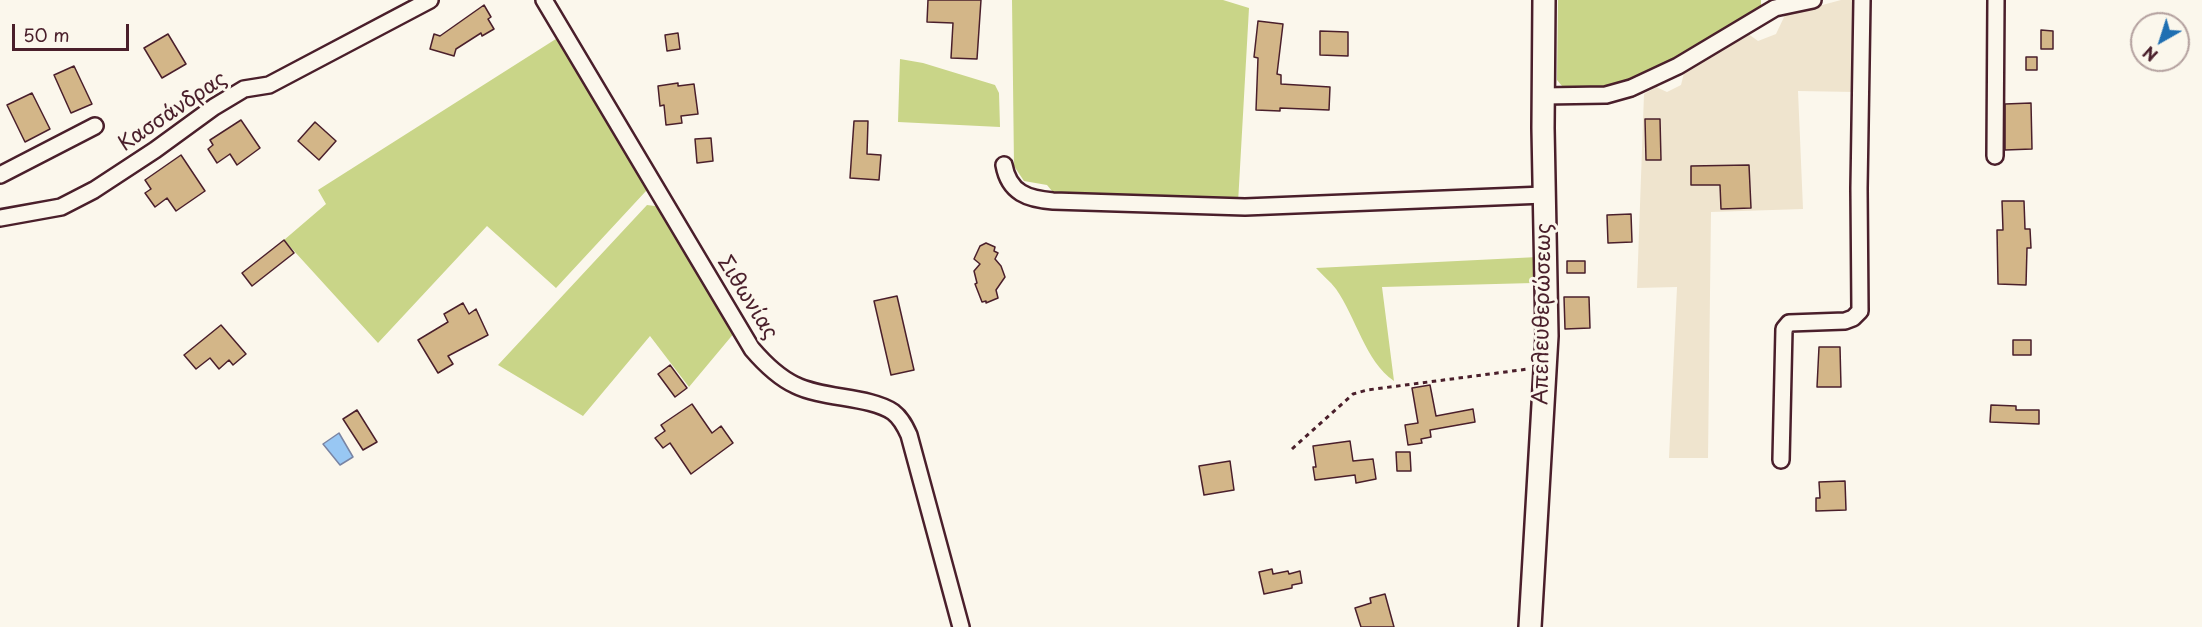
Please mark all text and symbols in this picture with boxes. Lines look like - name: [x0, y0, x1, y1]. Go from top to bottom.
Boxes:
- scale bar: [15, 12, 132, 50]
- north arrow: [2130, 12, 2190, 72]
- text: 50 m: [23, 21, 70, 48]
- text: N: [2137, 41, 2162, 68]
- street label: Κασσάνδρας: [114, 67, 232, 157]
- street label: Απελευθερώσεως: [1529, 223, 1557, 405]
- street label: Σιθωνίας: [711, 252, 783, 344]

